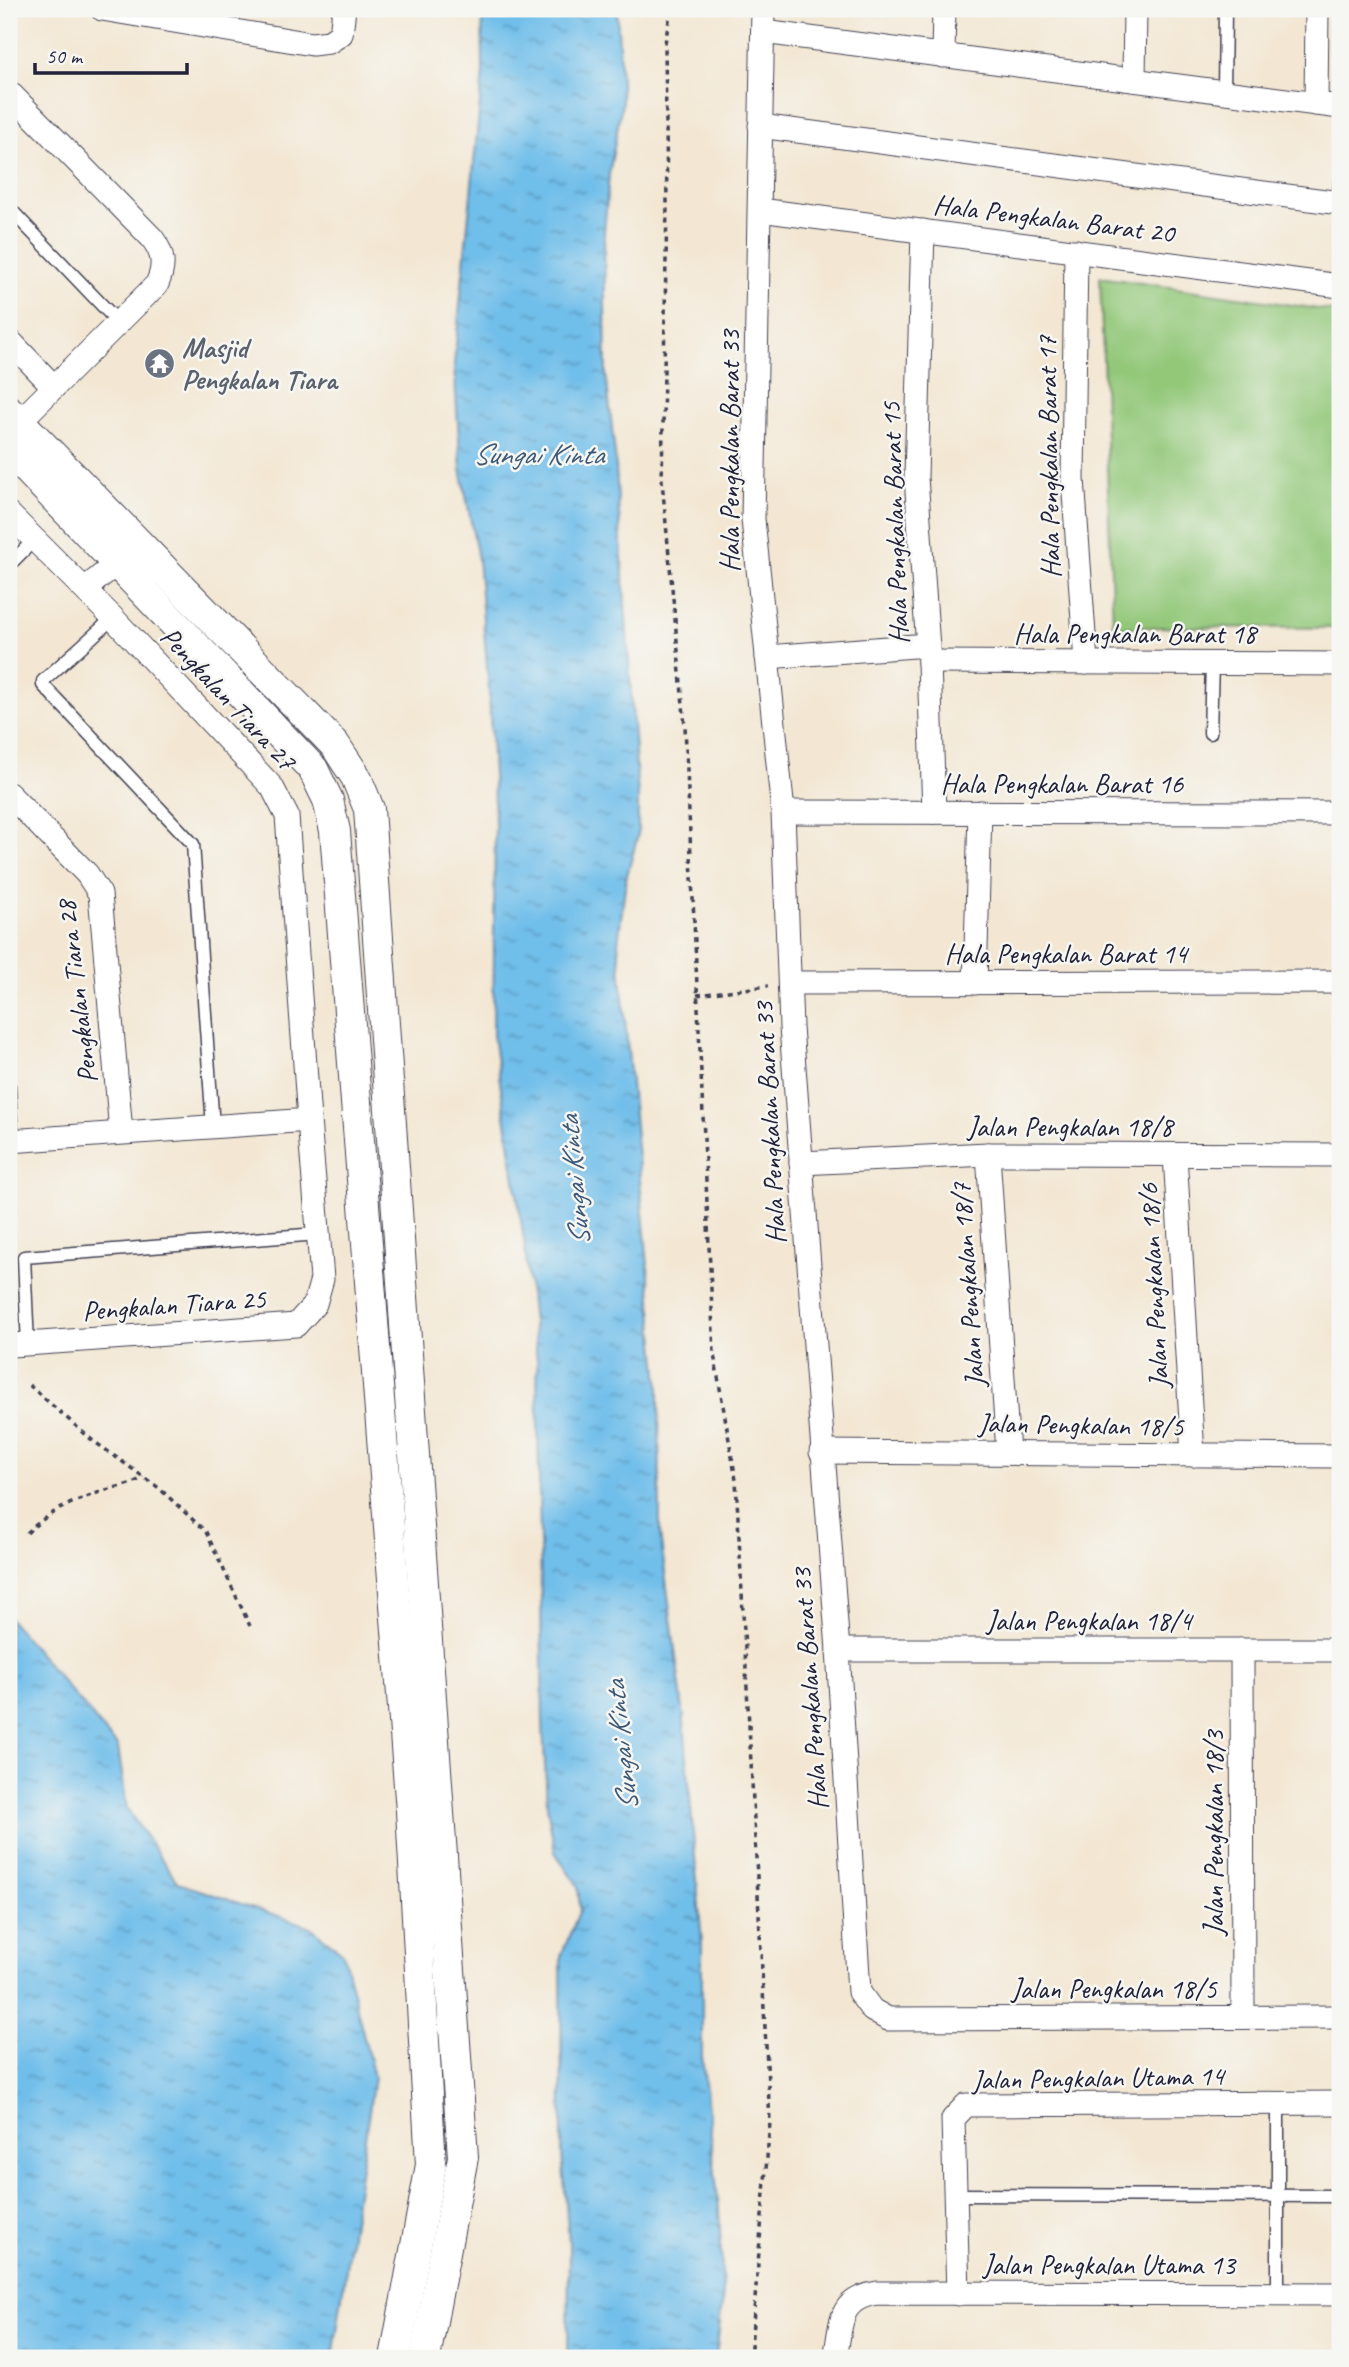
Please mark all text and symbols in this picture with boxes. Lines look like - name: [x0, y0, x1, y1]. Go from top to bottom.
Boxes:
- scale bar: [35, 32, 187, 76]
- text: 50 m: [46, 43, 84, 69]
- street label: Hala Pengkalan Barat 20: [932, 186, 1179, 251]
- street label: Hala Pengkalan Barat 33: [712, 327, 747, 572]
- place label: Masjid Pengkalan Tiara: [182, 330, 339, 397]
- street label: Hala Pengkalan Barat 17: [1029, 334, 1068, 578]
- temple icon: Masjid Pengkalan Tiara: [142, 346, 176, 380]
- street label: Hala Pengkalan Barat 15: [873, 400, 916, 645]
- water label: Sungai Kinta: [473, 435, 606, 473]
- street label: Hala Pengkalan Barat 18: [1014, 616, 1259, 651]
- street label: Pengkalan Tiara 27: [153, 619, 305, 779]
- street label: Hala Pengkalan Barat 16: [941, 766, 1185, 801]
- street label: Pengkalan Tiara 28: [48, 896, 105, 1085]
- street label: Hala Pengkalan Barat 14: [945, 936, 1190, 971]
- street label: Hala Pengkalan Barat 33: [746, 999, 793, 1245]
- street label: Jalan Pengkalan 18/8: [966, 1109, 1175, 1144]
- water label: Sungai Kinta: [549, 1111, 599, 1248]
- street label: Jalan Pengkalan 18/7: [943, 1180, 992, 1390]
- street label: Jalan Pengkalan 18/6: [1131, 1181, 1176, 1391]
- street label: Pengkalan Tiara 25: [81, 1281, 268, 1328]
- street label: Jalan Pengkalan 18/5: [976, 1405, 1185, 1444]
- street label: Hala Pengkalan Barat 33: [783, 1565, 835, 1811]
- street label: Jalan Pengkalan 18/4: [985, 1603, 1194, 1638]
- water label: Sungai Kinta: [595, 1676, 647, 1813]
- street label: Jalan Pengkalan 18/3: [1196, 1728, 1231, 1938]
- street label: Jalan Pengkalan 18/5: [1010, 1971, 1218, 2006]
- street label: Jalan Pengkalan Utama 14: [970, 2058, 1227, 2097]
- street label: Jalan Pengkalan Utama 13: [981, 2247, 1237, 2282]

